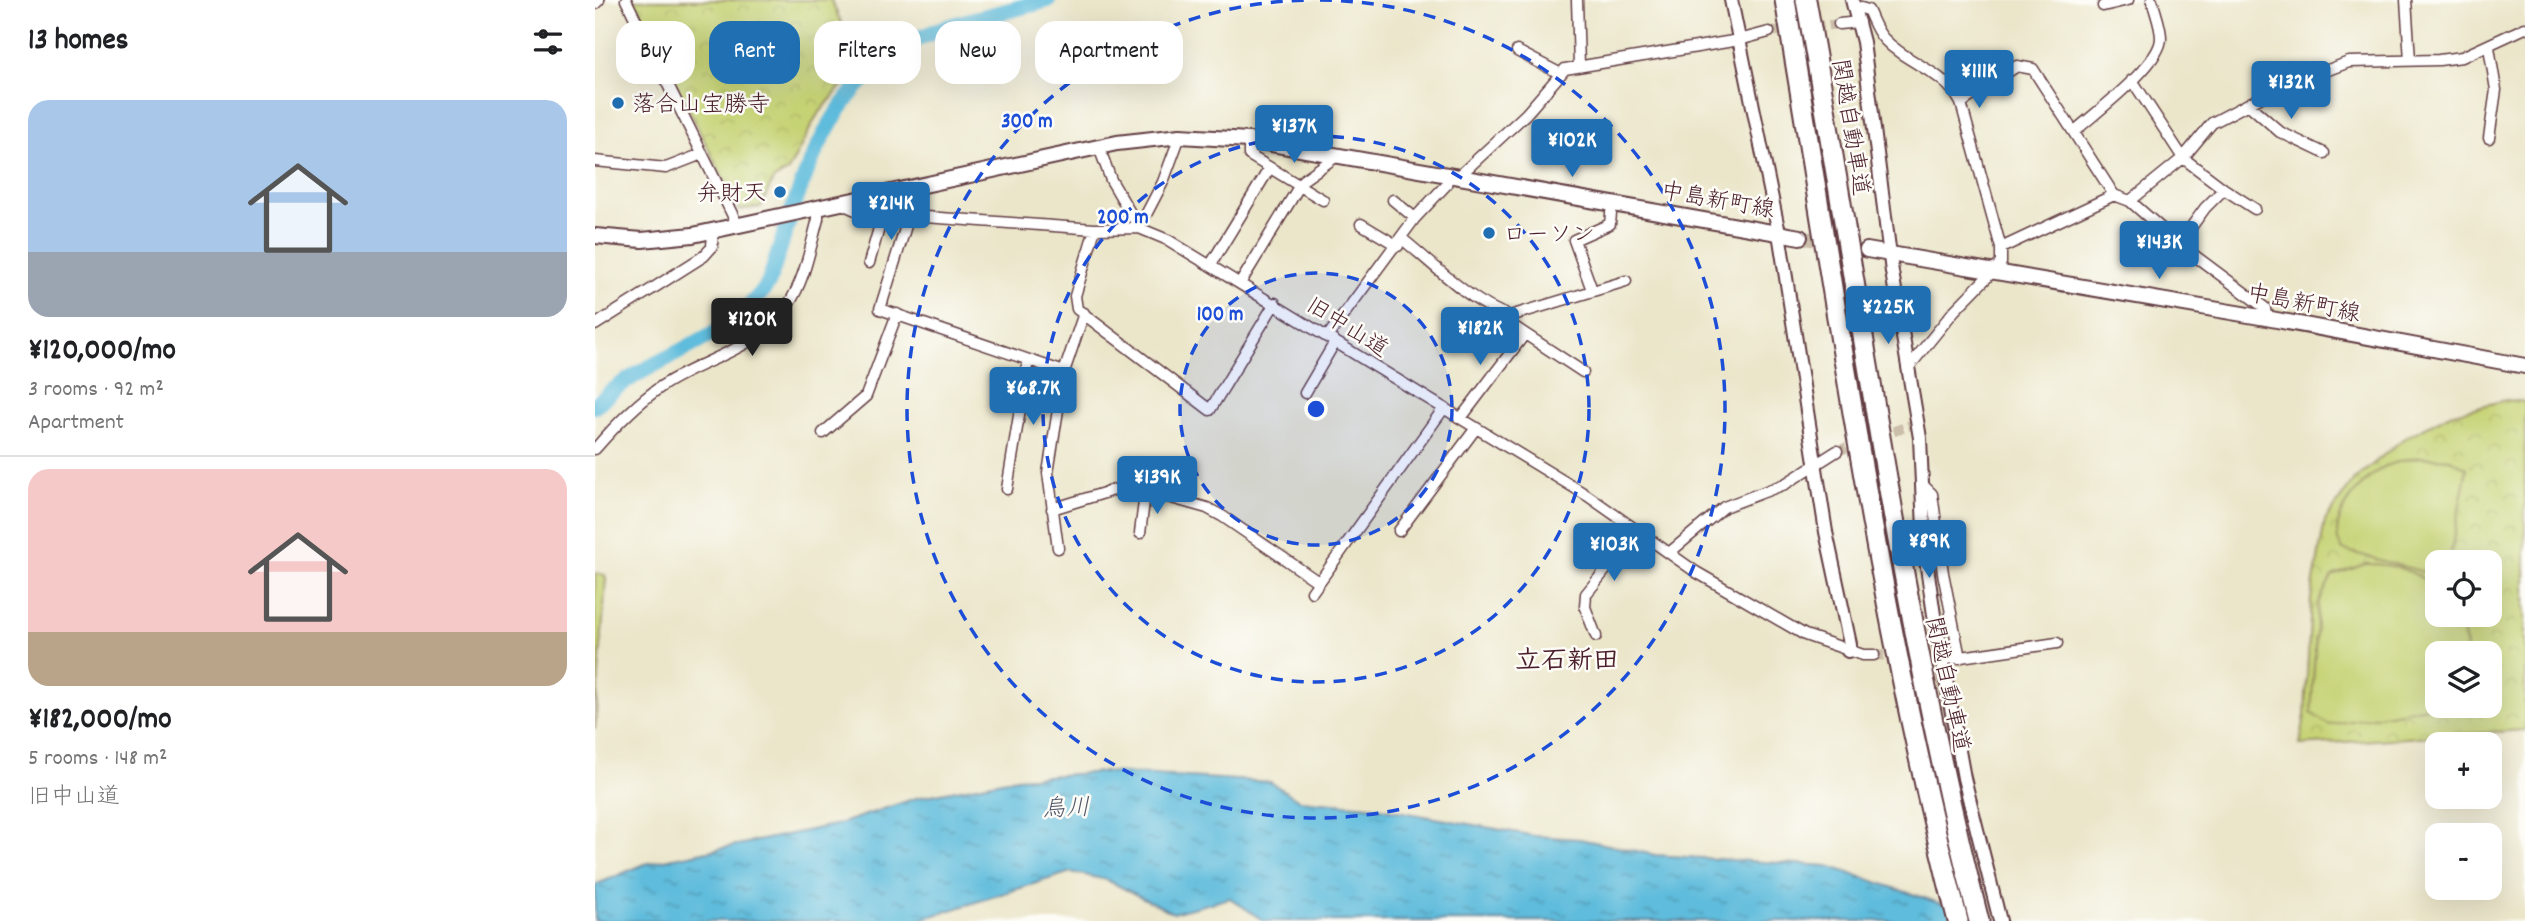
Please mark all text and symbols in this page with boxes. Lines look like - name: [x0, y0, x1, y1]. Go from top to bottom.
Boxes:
- text: 13 homes: [28, 21, 128, 64]
- chip: Buy: [616, 21, 695, 84]
- chip: Rent: [709, 21, 800, 84]
- chip: Filters: [814, 21, 921, 84]
- chip: New: [935, 21, 1021, 84]
- chip: Apartment: [1035, 21, 1183, 84]
- icon: filters: [529, 23, 567, 61]
- pin: ¥111K: [1930, 50, 2028, 110]
- text: ¥111K: [1961, 56, 1997, 89]
- street label: 関越自動車道: [1821, 57, 1876, 198]
- pin: ¥132K: [2242, 61, 2340, 121]
- text: ¥132K: [2267, 67, 2315, 100]
- place label: 落合山宝勝寺: [632, 90, 770, 123]
- marker: 落合山宝勝寺: [610, 95, 626, 111]
- pin: ¥137K: [1245, 106, 1343, 165]
- text: 300 m: [1001, 108, 1053, 138]
- text: ¥137K: [1271, 111, 1317, 144]
- pin: ¥102K: [1523, 120, 1621, 179]
- text: ¥102K: [1547, 125, 1597, 158]
- icon: home: [235, 145, 361, 271]
- street label: 中島新町線: [1658, 176, 1777, 229]
- place label: 弁財天: [697, 179, 766, 212]
- pin: ¥214K: [842, 182, 940, 242]
- marker: 弁財天: [772, 184, 788, 200]
- text: ¥214K: [868, 188, 914, 221]
- text: 200 m: [1097, 204, 1149, 234]
- place label: ローソン: [1503, 220, 1595, 253]
- pin: ¥143K: [2110, 222, 2208, 281]
- marker: ローソン: [1481, 225, 1497, 241]
- text: ¥143K: [2136, 227, 2182, 260]
- street label: 中島新町線: [2244, 278, 2363, 333]
- pin: ¥225K: [1839, 286, 1937, 346]
- street label: 旧中山道: [1298, 291, 1394, 367]
- text: ¥225K: [1862, 292, 1914, 325]
- pin: ¥120K: [703, 298, 801, 358]
- text: 100 m: [1197, 301, 1243, 331]
- text: ¥120K: [727, 304, 777, 337]
- pin: ¥182K: [1431, 308, 1529, 367]
- text: ¥182K: [1457, 313, 1503, 346]
- text: ¥120,000/mo: [28, 331, 176, 374]
- pin: ¥68.7K: [976, 368, 1090, 427]
- text: ¥68.7K: [1006, 373, 1060, 406]
- text: 3 rooms · 92 m²: [28, 374, 164, 407]
- centre of rings: [1304, 397, 1328, 421]
- text: Apartment: [28, 407, 124, 440]
- pin: ¥139K: [1108, 456, 1206, 516]
- text: ¥139K: [1133, 462, 1181, 495]
- icon: home: [235, 514, 361, 640]
- pin: ¥89K: [1888, 520, 1970, 580]
- pin: ¥103K: [1565, 524, 1663, 583]
- text: ¥89K: [1908, 526, 1950, 559]
- text: ¥103K: [1589, 529, 1639, 562]
- map controls: [2425, 550, 2502, 900]
- button: locate: [2425, 550, 2502, 627]
- street label: 関越自動車道: [1915, 614, 1976, 756]
- button: layers: [2425, 641, 2502, 718]
- district label: 立石新田: [1515, 644, 1619, 681]
- text: ¥182,000/mo: [28, 700, 172, 743]
- button: +: [2425, 732, 2502, 809]
- text: 5 rooms · 148 m²: [28, 743, 167, 776]
- text: 旧中山道: [28, 782, 120, 815]
- water label: 烏川: [1042, 792, 1091, 828]
- button: −: [2425, 823, 2502, 900]

